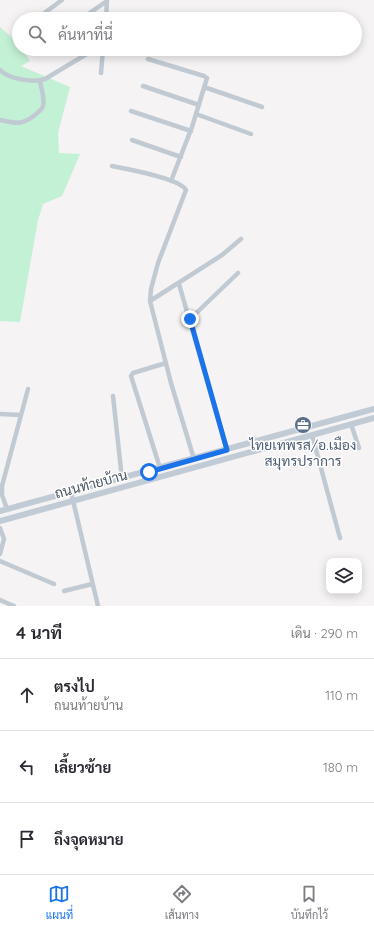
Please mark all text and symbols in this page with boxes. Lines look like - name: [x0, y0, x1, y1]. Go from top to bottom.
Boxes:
- search box: [12, 12, 362, 56]
- icon: search: [26, 23, 48, 45]
- text: ค้นหาที่นี่: [58, 25, 113, 44]
- route end: [181, 310, 199, 328]
- office icon: ไทยเทพรส/อ.เมือง สมุทรปราการ: [293, 415, 313, 435]
- place label: ไทยเทพรส/อ.เมือง สมุทรปราการ: [249, 436, 356, 471]
- route start: [140, 463, 158, 481]
- street label: ถนนท้ายบ้าน: [53, 466, 129, 502]
- map controls: [326, 558, 362, 594]
- button: layers: [326, 558, 362, 594]
- text: 4 นาที: [16, 622, 62, 643]
- text: เดิน · 290 m: [291, 625, 358, 641]
- text: ตรงไป: [54, 677, 95, 696]
- icon: ahead: [16, 684, 38, 706]
- text: 110 m: [325, 687, 358, 703]
- text: ถนนท้ายบ้าน: [54, 697, 123, 713]
- icon: left: [16, 756, 38, 778]
- text: เลี้ยวซ้าย: [54, 758, 111, 777]
- text: 180 m: [323, 759, 358, 775]
- icon: arrive: [16, 828, 38, 850]
- text: ถึงจุดหมาย: [54, 830, 124, 849]
- tab: แผนที่: [46, 883, 73, 922]
- tab: เส้นทาง: [165, 883, 199, 922]
- tab: บันทึกไว้: [291, 883, 328, 922]

